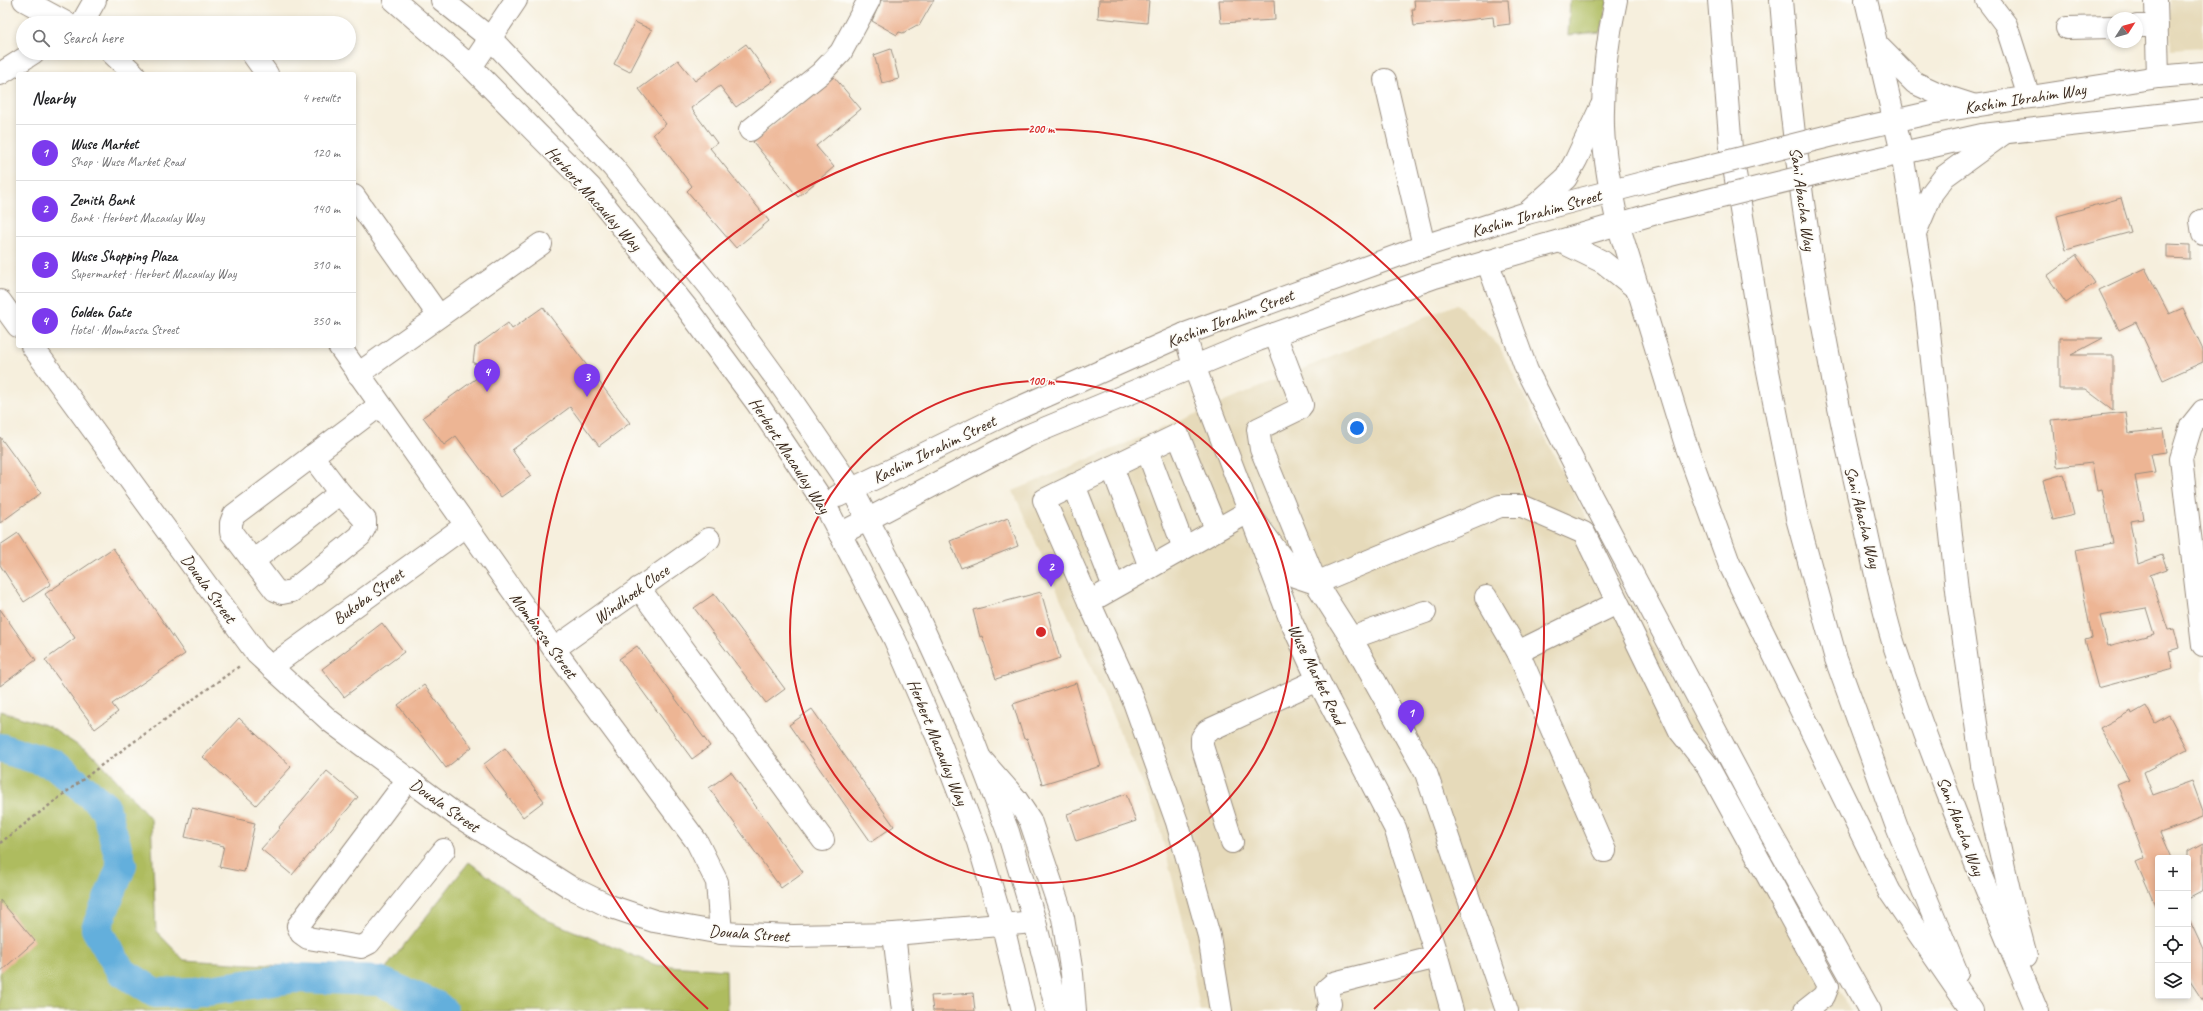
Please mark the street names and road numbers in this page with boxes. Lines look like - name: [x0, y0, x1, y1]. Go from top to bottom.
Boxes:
- street label: Kashim Ibrahim Way: [1963, 78, 2088, 118]
- street label: Herbert Macaulay Way: [541, 141, 647, 256]
- street label: Sani Abacha Way: [1785, 146, 1820, 253]
- street label: Kashim Ibrahim Street: [1469, 184, 1606, 242]
- street label: Kashim Ibrahim Street: [1164, 284, 1299, 352]
- street label: Herbert Macaulay Way: [744, 393, 836, 518]
- street label: Kashim Ibrahim Street: [869, 410, 1001, 488]
- street label: Sani Abacha Way: [1840, 464, 1886, 571]
- street label: Douala Street: [176, 550, 242, 629]
- street label: Windhoek Close: [590, 559, 674, 629]
- street label: Bukoba Street: [329, 562, 410, 629]
- street label: Mombassa Street: [505, 588, 583, 684]
- street label: Wuse Market Road: [1283, 620, 1351, 731]
- street label: Herbert Macaulay Way: [903, 676, 973, 809]
- street label: Douala Street: [406, 774, 486, 838]
- street label: Sani Abacha Way: [1932, 774, 1989, 880]
- street label: Douala Street: [708, 920, 792, 947]

